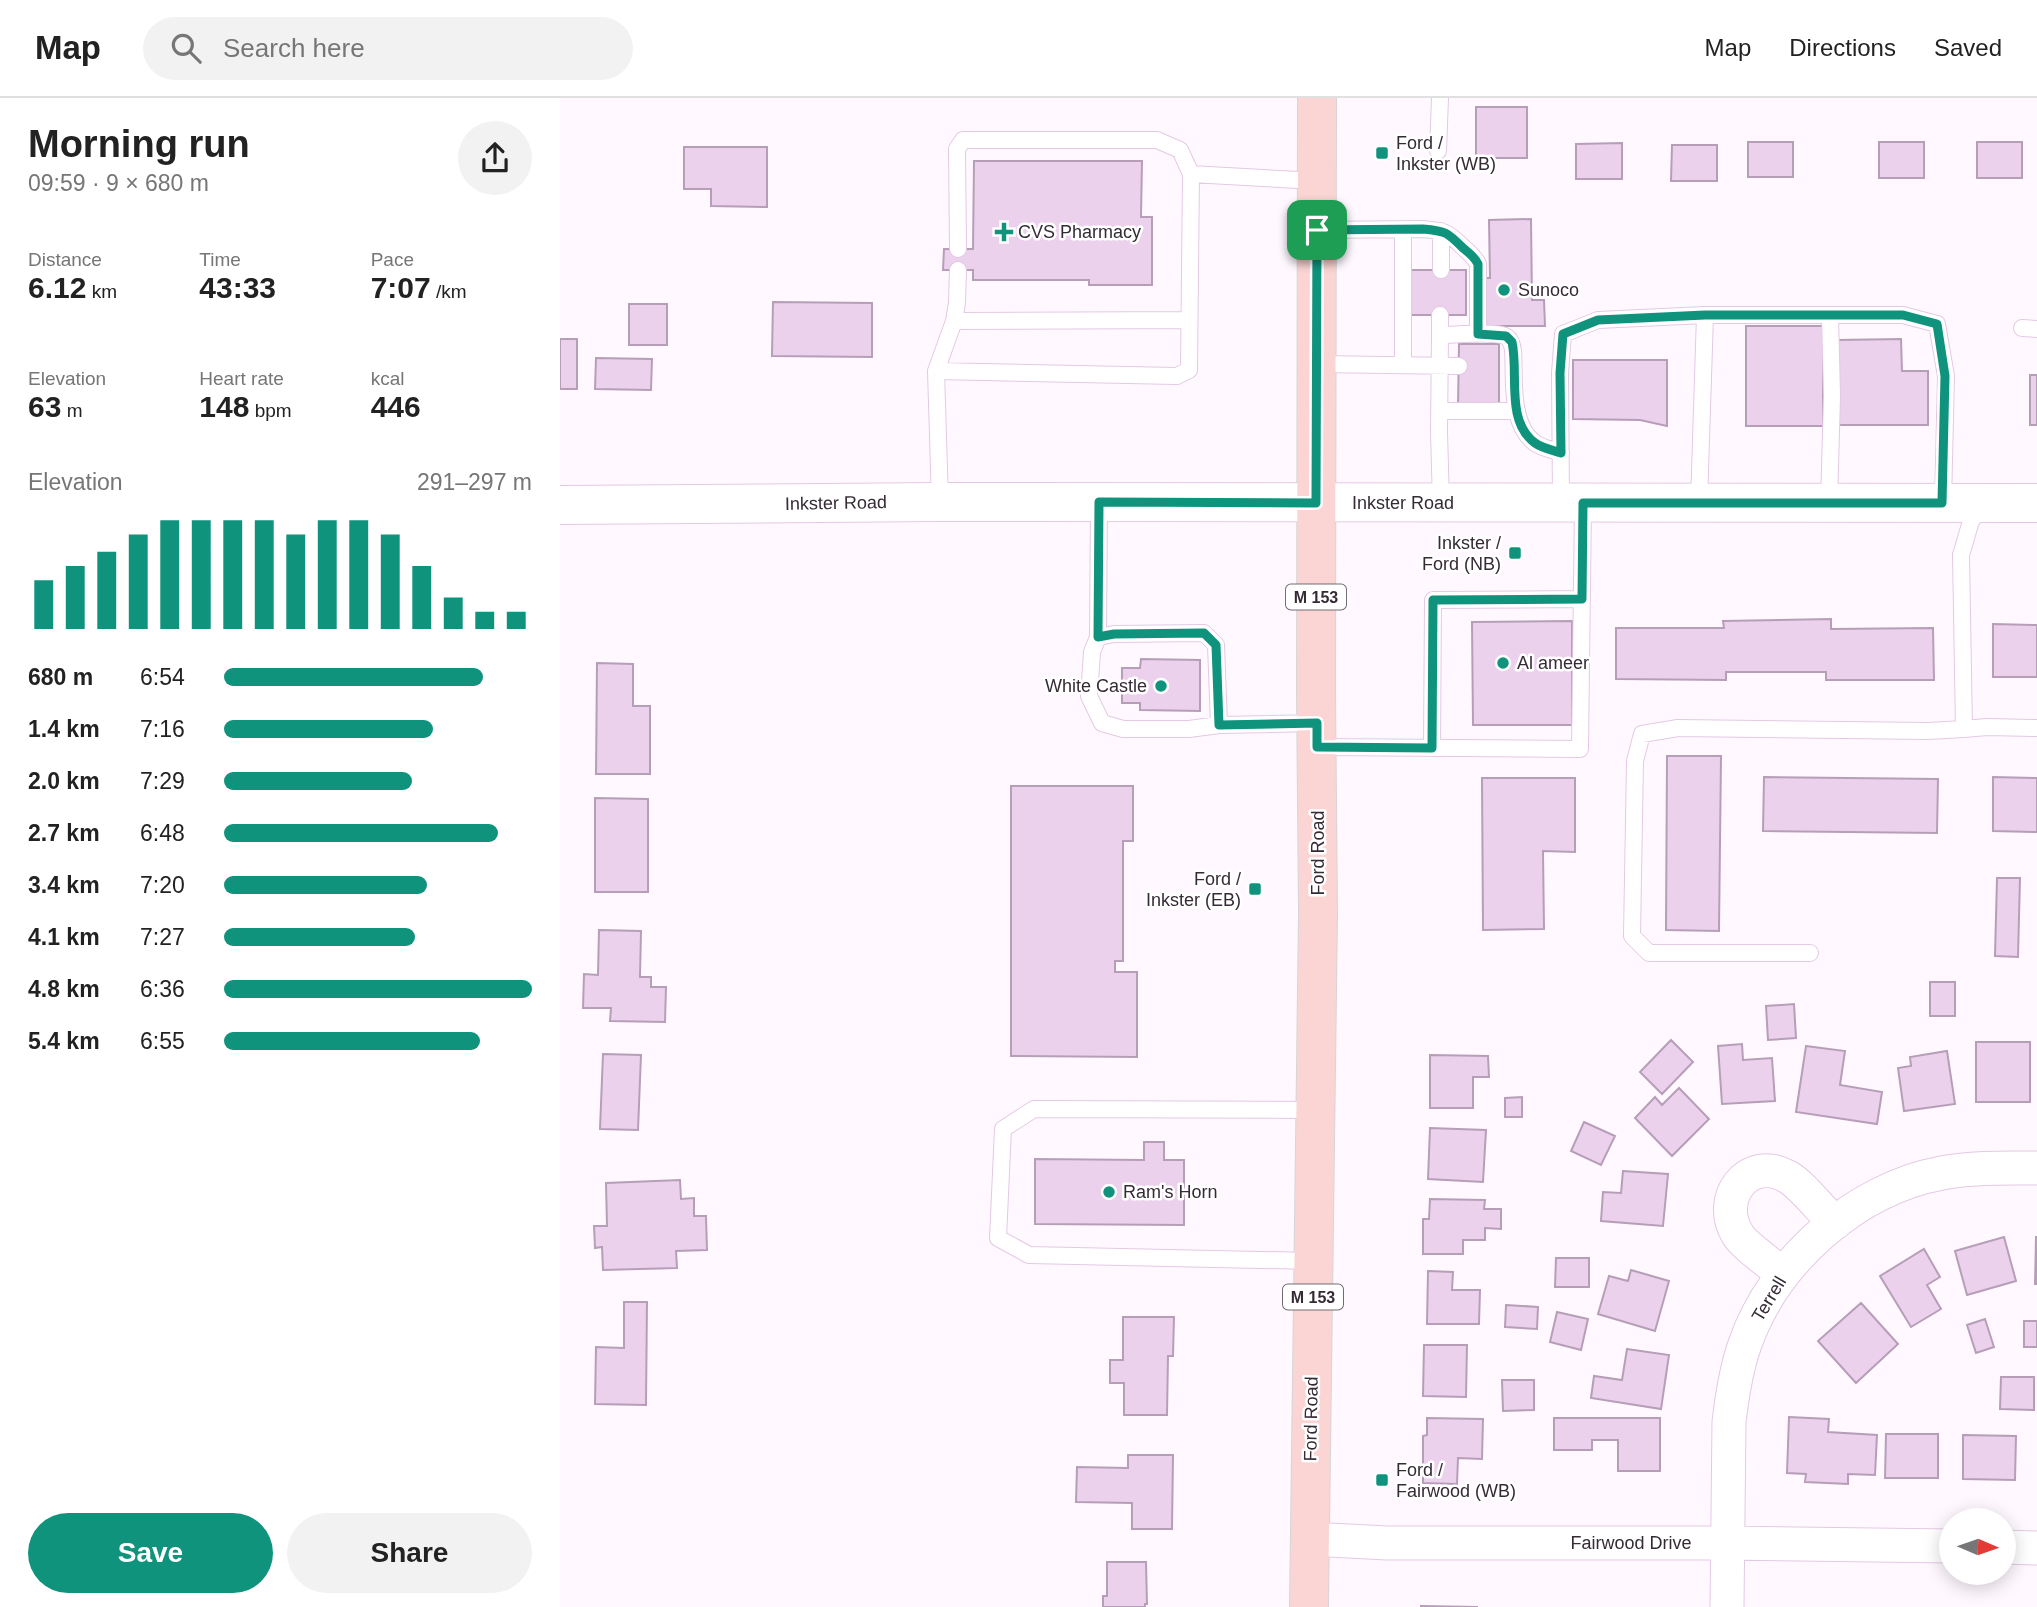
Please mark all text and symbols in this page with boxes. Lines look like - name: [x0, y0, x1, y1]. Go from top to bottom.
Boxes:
- search box: [143, 17, 633, 80]
- text: Map: [35, 29, 101, 66]
- icon: search: [167, 29, 205, 67]
- text: Search here: [223, 33, 365, 63]
- text: Map: [1705, 34, 1751, 61]
- text: Directions: [1789, 34, 1896, 61]
- text: Saved: [1934, 34, 2002, 61]
- button: share: [458, 121, 532, 195]
- text: Morning run: [28, 123, 250, 165]
- place label: Ford / Inkster (WB): [1396, 133, 1496, 174]
- marker: Ford / Inkster (WB): [1374, 145, 1390, 161]
- text: 09:59 · 9 × 680 m: [28, 170, 209, 196]
- pin: [1287, 200, 1347, 260]
- icon: arrive: [1298, 211, 1336, 249]
- place label: CVS Pharmacy: [1018, 222, 1141, 242]
- marker: CVS Pharmacy: [996, 224, 1012, 240]
- text: Distance: [28, 249, 102, 270]
- text: Time: [199, 249, 241, 270]
- text: Pace: [371, 249, 414, 270]
- text: 6.12: [28, 271, 86, 304]
- text: 43:33: [199, 271, 276, 304]
- text: 7:07: [371, 271, 431, 304]
- place label: Sunoco: [1518, 280, 1579, 300]
- text: km: [86, 281, 117, 302]
- text: /km: [431, 281, 467, 302]
- marker: Sunoco: [1496, 282, 1512, 298]
- text: Elevation: [28, 368, 106, 389]
- text: Heart rate: [199, 368, 284, 389]
- text: kcal: [371, 368, 404, 389]
- text: 63: [28, 390, 61, 423]
- text: 148: [199, 390, 249, 423]
- text: 446: [371, 390, 421, 423]
- text: m: [61, 400, 82, 421]
- text: bpm: [249, 400, 292, 421]
- text: Elevation: [28, 469, 123, 495]
- text: 291–297 m: [417, 469, 532, 495]
- street label: Inkster Road: [785, 492, 887, 514]
- street label: Inkster Road: [1352, 493, 1454, 513]
- place label: Inkster / Ford (NB): [1422, 533, 1501, 574]
- marker: Inkster / Ford (NB): [1507, 545, 1523, 561]
- road number: M 153: [1286, 584, 1346, 610]
- place label: Al ameer: [1517, 653, 1589, 673]
- marker: Al ameer: [1495, 655, 1511, 671]
- text: 680 m: [28, 664, 93, 690]
- text: 6:54: [140, 664, 185, 690]
- place label: White Castle: [1045, 676, 1147, 696]
- marker: White Castle: [1153, 678, 1169, 694]
- text: 1.4 km: [28, 716, 100, 742]
- text: 7:16: [140, 716, 185, 742]
- text: 2.0 km: [28, 768, 100, 794]
- text: 7:29: [140, 768, 185, 794]
- street label: Ford Road: [1308, 810, 1328, 896]
- text: 2.7 km: [28, 820, 100, 846]
- text: 6:48: [140, 820, 185, 846]
- place label: Ford / Inkster (EB): [1146, 869, 1241, 910]
- text: 3.4 km: [28, 872, 100, 898]
- text: 7:20: [140, 872, 185, 898]
- marker: Ford / Inkster (EB): [1247, 881, 1263, 897]
- text: 4.1 km: [28, 924, 100, 950]
- text: 7:27: [140, 924, 185, 950]
- text: 4.8 km: [28, 976, 100, 1002]
- text: 6:36: [140, 976, 185, 1002]
- text: 5.4 km: [28, 1028, 100, 1054]
- text: 6:55: [140, 1028, 185, 1054]
- place label: Ram's Horn: [1123, 1182, 1217, 1202]
- marker: Ram's Horn: [1101, 1184, 1117, 1200]
- street label: Terrell: [1748, 1273, 1790, 1325]
- road number: M 153: [1283, 1284, 1343, 1310]
- street label: Ford Road: [1300, 1376, 1322, 1462]
- place label: Ford / Fairwood (WB): [1396, 1460, 1516, 1501]
- marker: Ford / Fairwood (WB): [1374, 1472, 1390, 1488]
- north arrow: [1939, 1508, 2016, 1586]
- map controls: [1939, 1508, 2016, 1585]
- button: Save: [28, 1513, 273, 1593]
- button: Share: [287, 1513, 532, 1593]
- street label: Fairwood Drive: [1570, 1533, 1692, 1553]

